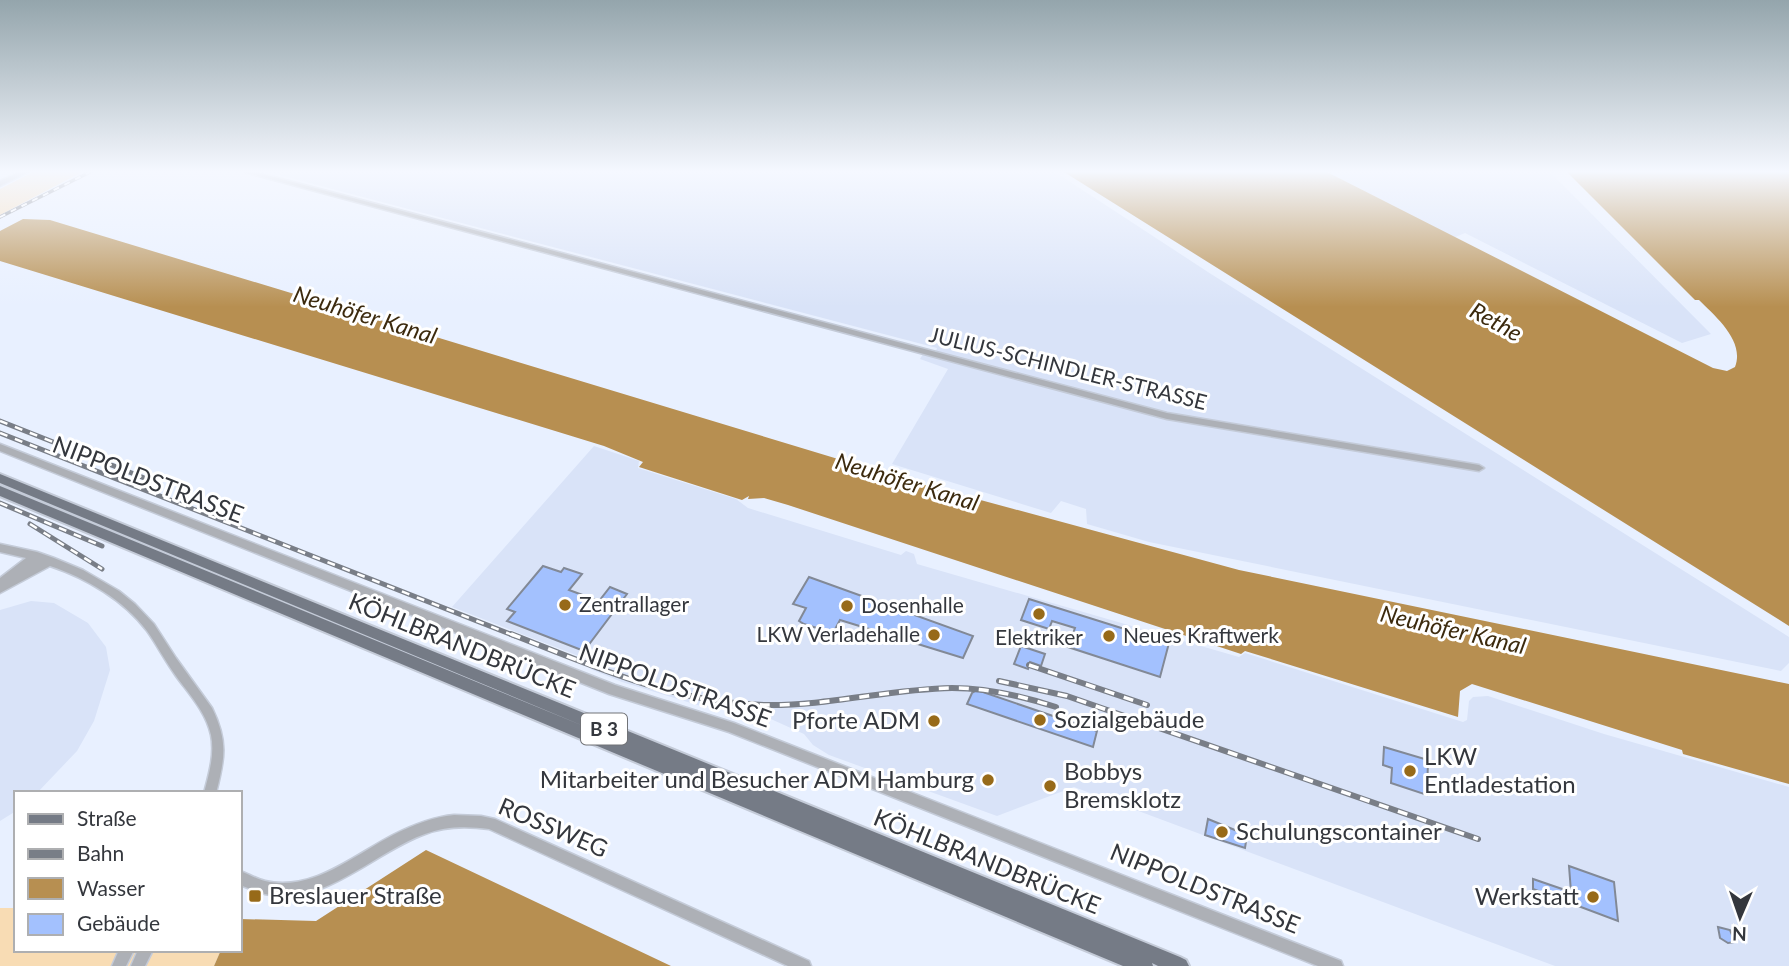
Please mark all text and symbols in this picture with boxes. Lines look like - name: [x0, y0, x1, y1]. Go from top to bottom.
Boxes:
- water label: Neuhöfer Kanal: [290, 279, 440, 349]
- water label: Rethe: [1466, 296, 1527, 347]
- street label: JULIUS-SCHINDLER-STRASSE: [927, 321, 1210, 414]
- street label: NIPPOLDSTRASSE: [49, 429, 248, 528]
- water label: Neuhöfer Kanal: [832, 446, 982, 516]
- street label: KÖHLBRANDBRÜCKE: [345, 586, 580, 703]
- place label: Zentrallager: [579, 591, 689, 616]
- place label: Dosenhalle: [861, 592, 964, 617]
- marker: Zentrallager: [557, 597, 573, 613]
- marker: Dosenhalle: [839, 598, 855, 614]
- water label: Neuhöfer Kanal: [1378, 599, 1529, 659]
- marker: Elektriker: [1031, 606, 1047, 622]
- place label: LKW Verladehalle: [756, 621, 920, 646]
- place label: Neues Kraftwerk: [1123, 622, 1279, 647]
- place label: Elektriker: [995, 624, 1083, 649]
- marker: LKW Verladehalle: [926, 627, 942, 643]
- marker: Neues Kraftwerk: [1101, 628, 1117, 644]
- street label: NIPPOLDSTRASSE: [576, 636, 775, 733]
- place label: Sozialgebäude: [1054, 704, 1204, 733]
- place label: Pforte ADM: [792, 705, 920, 734]
- marker: Sozialgebäude: [1032, 712, 1048, 728]
- marker: Pforte ADM: [926, 713, 942, 729]
- road number: B 3: [581, 714, 627, 744]
- place label: LKW Entladestation: [1424, 741, 1576, 798]
- place label: Bobbys Bremsklotz: [1064, 756, 1181, 813]
- marker: LKW Entladestation: [1402, 763, 1418, 779]
- place label: Mitarbeiter und Besucher ADM Hamburg: [540, 764, 974, 793]
- marker: Mitarbeiter und Besucher ADM Hamburg: [980, 772, 996, 788]
- marker: Bobbys Bremsklotz: [1042, 778, 1058, 794]
- legend: [14, 791, 242, 952]
- street label: ROSSWEG: [495, 791, 613, 863]
- street label: KÖHLBRANDBRÜCKE: [870, 802, 1105, 919]
- text: Straße: [77, 805, 137, 830]
- place label: Schulungscontainer: [1236, 816, 1442, 845]
- marker: Schulungscontainer: [1214, 824, 1230, 840]
- street label: NIPPOLDSTRASSE: [1106, 836, 1305, 939]
- text: Bahn: [77, 840, 124, 865]
- text: Wasser: [77, 875, 145, 900]
- place label: Breslauer Straße: [269, 880, 442, 909]
- place label: Werkstatt: [1475, 881, 1580, 910]
- north arrow: [1705, 882, 1775, 952]
- marker: Breslauer Straße: [247, 888, 263, 904]
- marker: Werkstatt: [1585, 889, 1601, 905]
- text: Gebäude: [77, 910, 160, 935]
- text: N: [1732, 923, 1747, 946]

